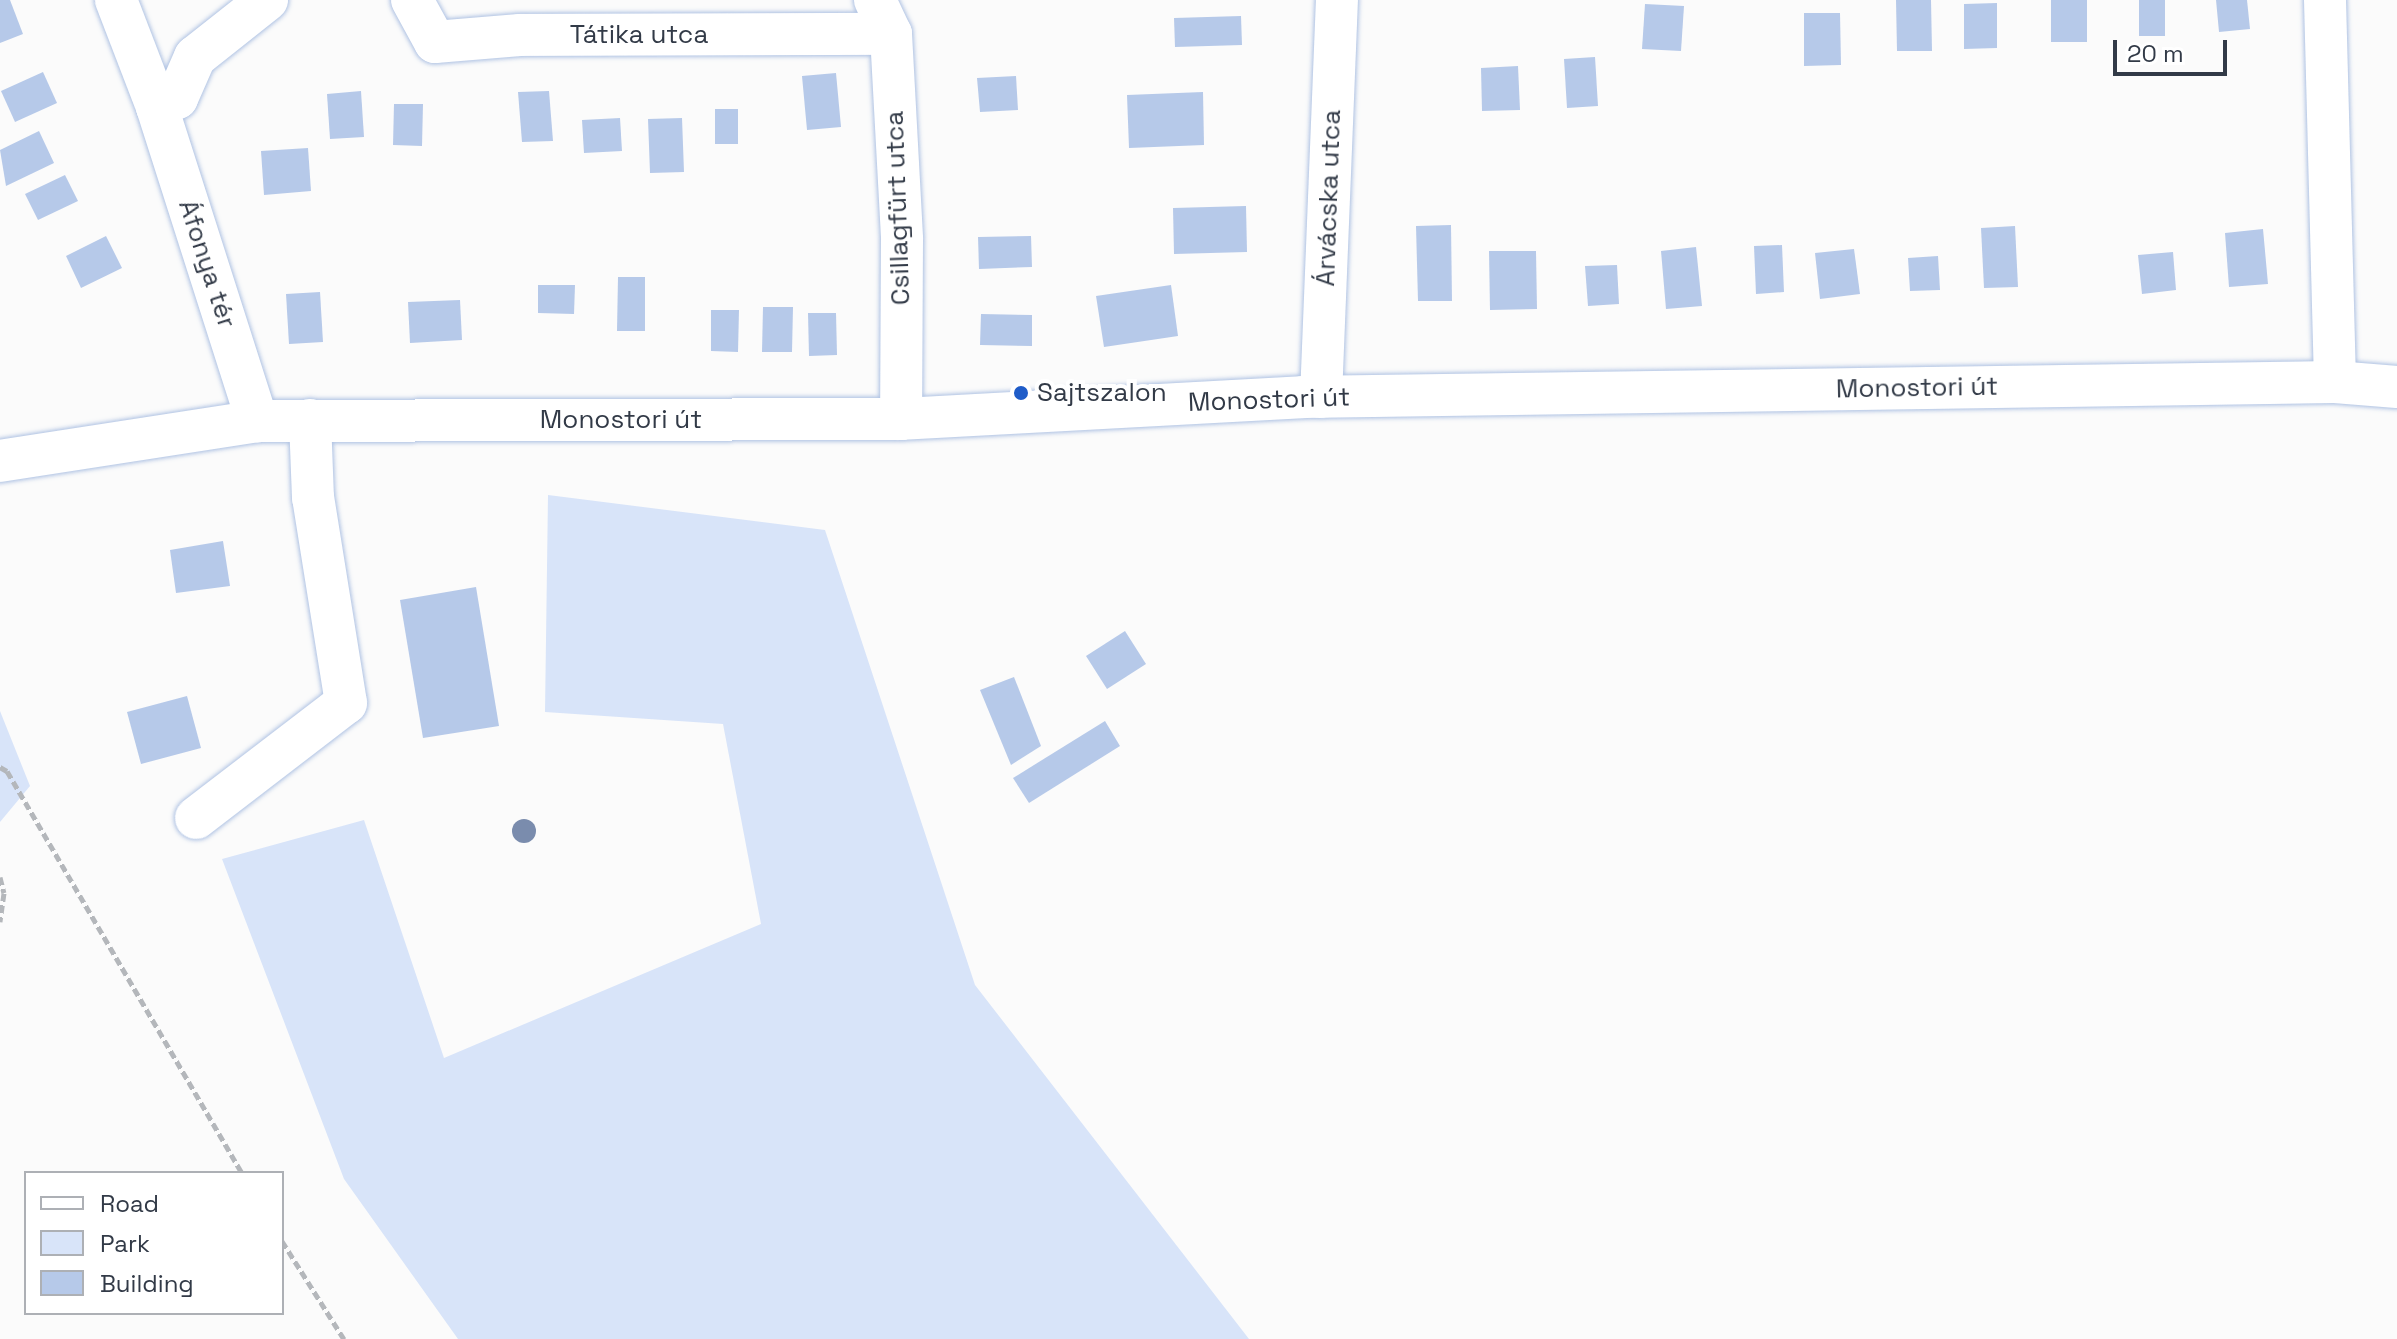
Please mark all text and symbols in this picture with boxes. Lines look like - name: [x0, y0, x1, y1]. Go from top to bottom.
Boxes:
- street label: Tátika utca: [570, 19, 708, 51]
- scale bar: [2117, 24, 2231, 74]
- text: 20 m: [2127, 38, 2184, 69]
- street label: Árvácska utca: [1310, 109, 1348, 287]
- street label: Csillagfürt utca: [879, 110, 917, 306]
- street label: Áfonya tér: [172, 196, 242, 332]
- street label: Monostori út: [1836, 371, 1998, 405]
- place label: Sajtszalon: [1037, 377, 1167, 409]
- street label: Monostori út: [1187, 382, 1351, 418]
- marker: Sajtszalon: [1012, 384, 1030, 402]
- street label: Monostori út: [540, 404, 702, 436]
- legend: [24, 1171, 284, 1315]
- text: Road: [100, 1188, 159, 1219]
- text: Park: [100, 1228, 150, 1259]
- text: Building: [100, 1268, 194, 1299]

